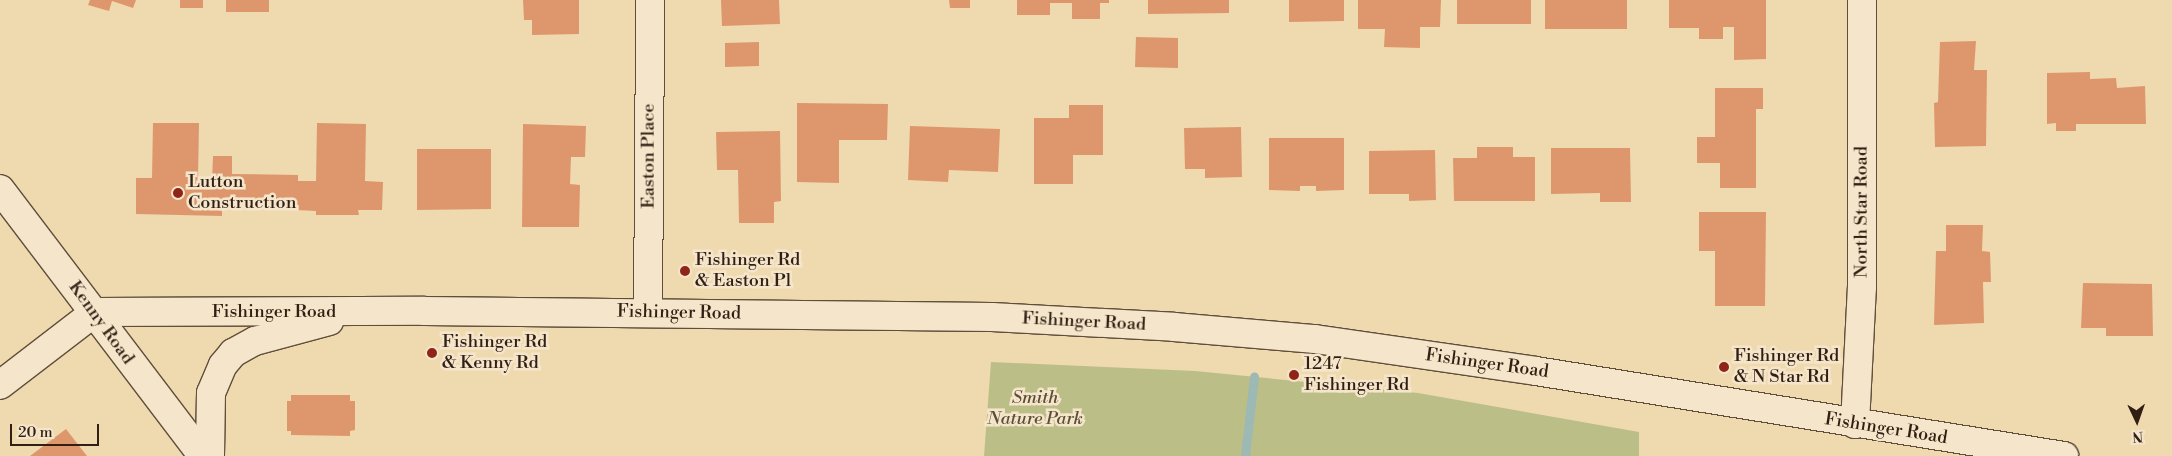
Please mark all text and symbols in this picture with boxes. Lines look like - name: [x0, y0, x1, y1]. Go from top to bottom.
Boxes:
- street label: Easton Place: [638, 103, 660, 209]
- street label: North Star Road: [1851, 146, 1873, 278]
- place label: Lutton Construction: [188, 172, 296, 214]
- marker: Lutton Construction: [172, 187, 184, 199]
- place label: Fishinger Rd & Easton Pl: [695, 250, 800, 292]
- marker: Fishinger Rd & Easton Pl: [679, 265, 691, 277]
- street label: Kenny Road: [64, 277, 138, 369]
- street label: Fishinger Road: [212, 301, 336, 323]
- street label: Fishinger Road: [617, 301, 741, 325]
- street label: Fishinger Road: [1021, 308, 1147, 336]
- place label: Fishinger Rd & Kenny Rd: [442, 332, 547, 374]
- street label: Fishinger Road: [1424, 345, 1550, 383]
- place label: Fishinger Rd & N Star Rd: [1734, 346, 1839, 388]
- marker: Fishinger Rd & Kenny Rd: [426, 347, 438, 359]
- place label: 1247 Fishinger Rd: [1304, 354, 1409, 396]
- marker: Fishinger Rd & N Star Rd: [1718, 361, 1730, 373]
- marker: 1247 Fishinger Rd: [1288, 369, 1300, 381]
- park label: Smith Nature Park: [987, 388, 1083, 430]
- north arrow: [2112, 396, 2162, 446]
- street label: Fishinger Road: [1823, 409, 1949, 449]
- scale bar: [12, 414, 101, 446]
- text: 20 m: [18, 423, 53, 442]
- text: N: [2132, 427, 2144, 445]

